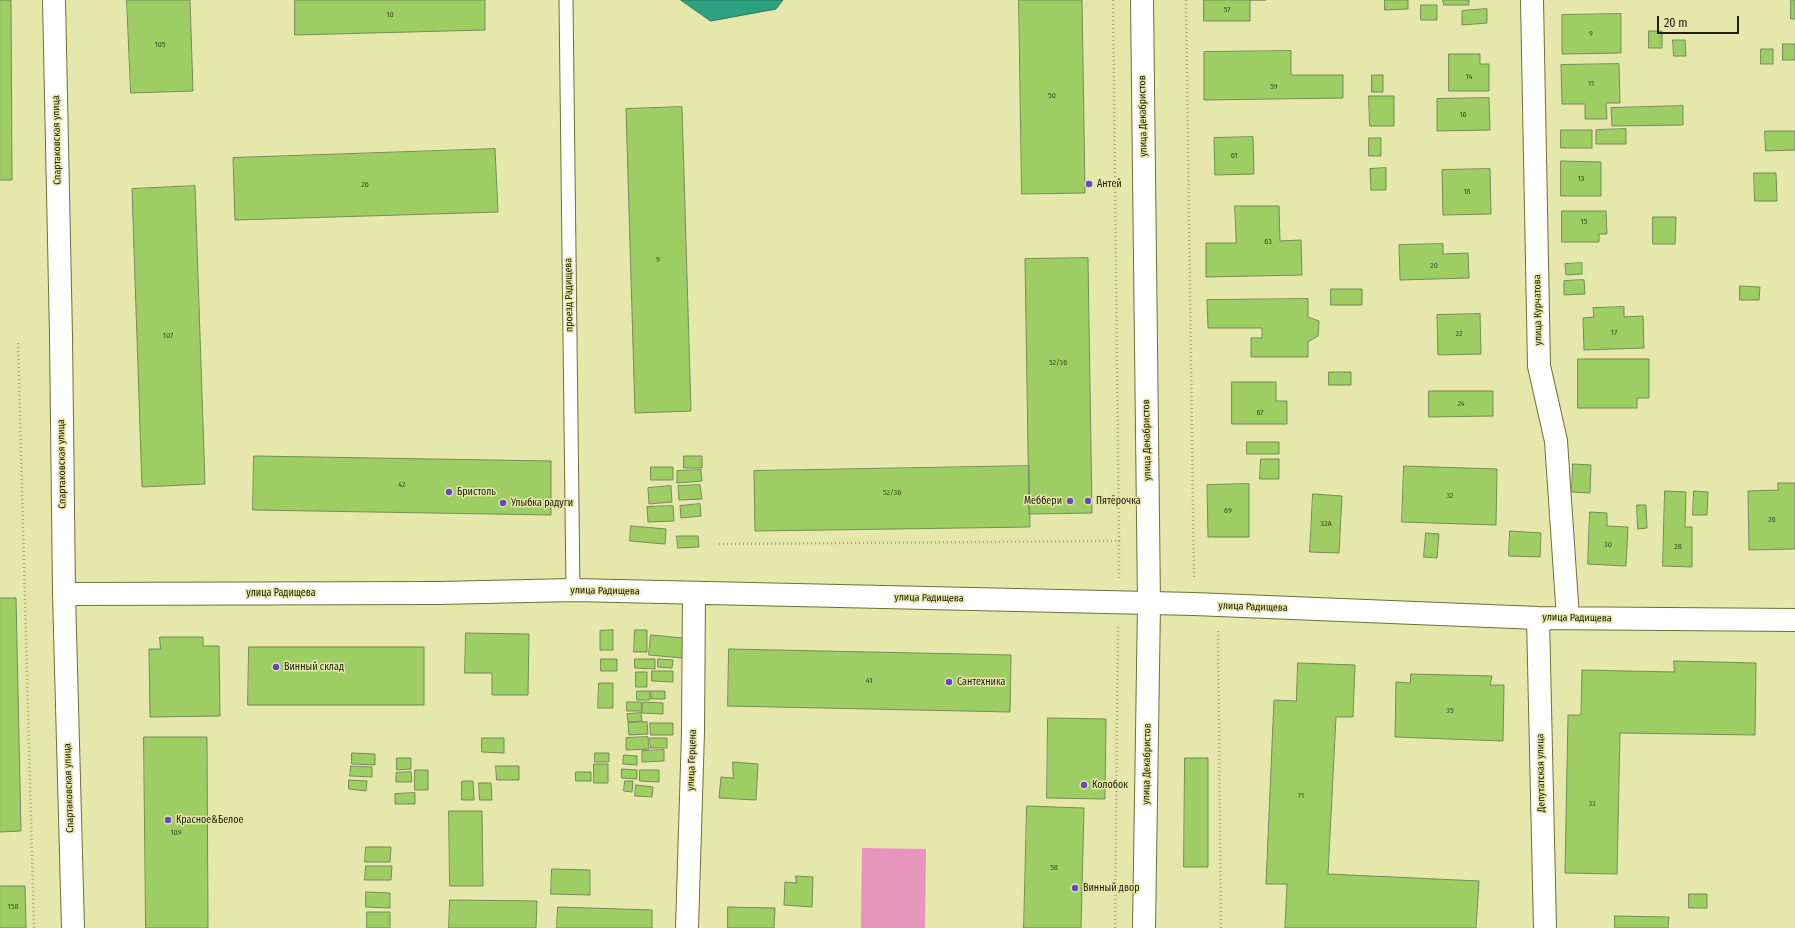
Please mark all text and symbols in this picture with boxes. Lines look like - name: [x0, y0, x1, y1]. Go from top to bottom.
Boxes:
- house number: 57: [1224, 5, 1230, 15]
- scale bar: [1659, 8, 1741, 34]
- house number: 10: [386, 10, 394, 20]
- text: 20 m: [1664, 16, 1688, 30]
- house number: 9: [1589, 29, 1593, 39]
- house number: 105: [155, 40, 165, 50]
- house number: 14: [1466, 72, 1472, 82]
- street label: улица Декабристов: [1136, 75, 1150, 157]
- house number: 11: [1588, 79, 1594, 89]
- house number: 59: [1270, 82, 1278, 92]
- house number: 50: [1048, 91, 1056, 101]
- street label: Спартаковская улица: [50, 95, 64, 185]
- house number: 16: [1459, 110, 1467, 120]
- house number: 61: [1231, 151, 1237, 161]
- house number: 13: [1578, 174, 1584, 184]
- place label: Антей: [1097, 178, 1122, 190]
- marker: Антей: [1084, 179, 1094, 189]
- house number: 26: [361, 180, 369, 190]
- house number: 18: [1463, 187, 1471, 197]
- house number: 15: [1581, 217, 1587, 227]
- house number: 63: [1264, 237, 1272, 247]
- house number: 9: [656, 255, 660, 265]
- street label: проезд Радищева: [562, 258, 576, 332]
- house number: 20: [1430, 261, 1438, 271]
- street label: улица Курчатова: [1531, 274, 1545, 346]
- house number: 17: [1611, 328, 1617, 338]
- house number: 22: [1455, 329, 1463, 339]
- house number: 107: [163, 331, 173, 341]
- house number: 52/36: [1049, 358, 1067, 368]
- street label: улица Декабристов: [1140, 399, 1154, 481]
- house number: 24: [1457, 399, 1465, 409]
- house number: 67: [1256, 408, 1264, 418]
- street label: Спартаковская улица: [55, 419, 69, 509]
- house number: 42: [398, 480, 406, 490]
- place label: Бристоль: [457, 486, 496, 498]
- marker: Бристоль: [444, 487, 454, 497]
- house number: 52/36: [883, 488, 901, 498]
- house number: 32: [1446, 491, 1454, 501]
- place label: Меббери: [1024, 495, 1062, 507]
- place label: Пятёрочка: [1096, 495, 1141, 507]
- marker: Меббери: [1065, 496, 1075, 506]
- marker: Пятёрочка: [1083, 496, 1093, 506]
- place label: Улыбка радуги: [511, 497, 573, 509]
- marker: Улыбка радуги: [498, 498, 508, 508]
- house number: 69: [1224, 506, 1232, 516]
- house number: 26: [1768, 515, 1776, 525]
- house number: 32А: [1320, 519, 1332, 529]
- house number: 30: [1604, 540, 1612, 550]
- house number: 28: [1674, 542, 1682, 552]
- street label: улица Радищева: [570, 584, 640, 598]
- street label: улица Радищева: [246, 587, 316, 599]
- street label: улица Радищева: [894, 591, 964, 605]
- street label: улица Радищева: [1218, 600, 1288, 614]
- street label: улица Радищева: [1542, 611, 1612, 625]
- place label: Винный склад: [284, 661, 344, 673]
- marker: Винный склад: [271, 662, 281, 672]
- house number: 41: [866, 676, 872, 686]
- place label: Сантехника: [957, 676, 1005, 688]
- marker: Сантехника: [944, 677, 954, 687]
- house number: 35: [1446, 706, 1454, 716]
- street label: улица Декабристов: [1140, 723, 1154, 805]
- street label: улица Герцена: [685, 729, 699, 791]
- street label: Депутатская улица: [1534, 734, 1548, 812]
- street label: Спартаковская улица: [61, 743, 77, 833]
- place label: Колобок: [1092, 779, 1128, 791]
- marker: Колобок: [1079, 780, 1089, 790]
- house number: 71: [1298, 791, 1304, 801]
- house number: 33: [1588, 799, 1596, 809]
- place label: Красное&Белое: [176, 814, 243, 826]
- marker: Красное&Белое: [163, 815, 173, 825]
- house number: 109: [170, 828, 182, 838]
- house number: 58: [1050, 863, 1058, 873]
- place label: Винный двор: [1083, 882, 1139, 894]
- marker: Винный двор: [1070, 883, 1080, 893]
- house number: 158: [8, 902, 18, 912]

